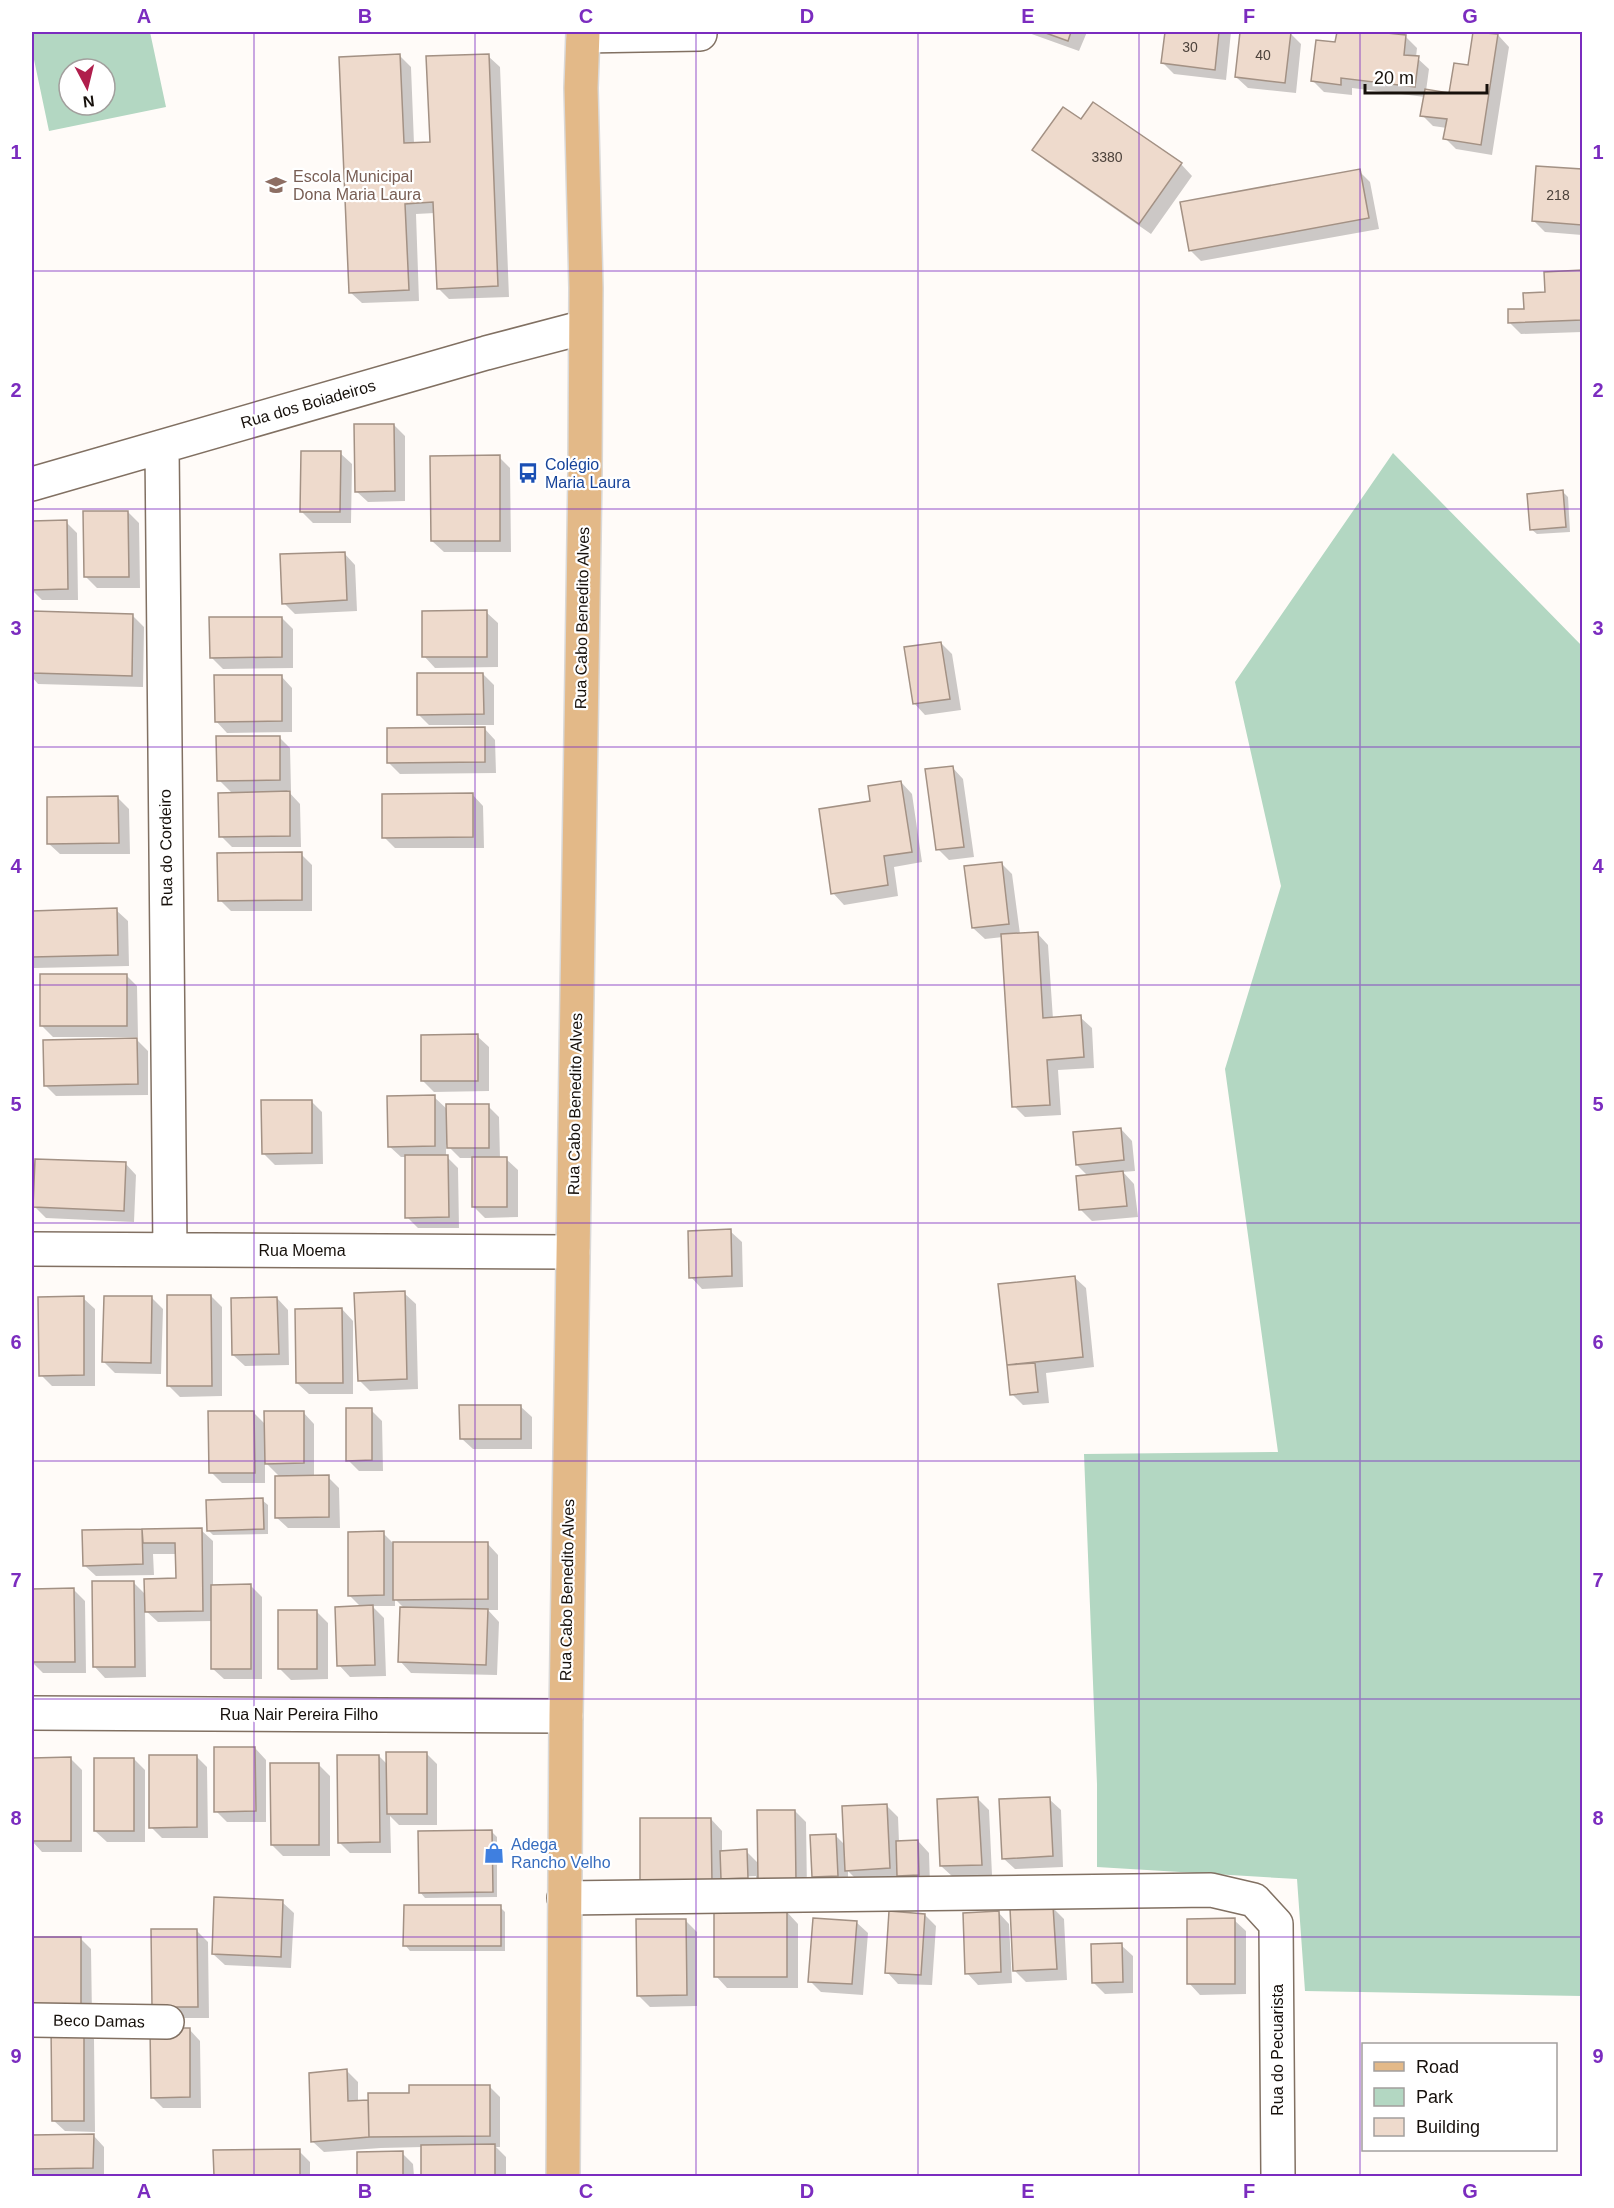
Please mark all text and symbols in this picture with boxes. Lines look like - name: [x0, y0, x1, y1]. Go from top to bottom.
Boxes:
- text: A: [137, 5, 151, 27]
- text: B: [358, 5, 372, 27]
- text: C: [579, 5, 593, 27]
- text: D: [800, 5, 814, 27]
- text: E: [1021, 5, 1035, 27]
- text: F: [1243, 5, 1255, 27]
- text: G: [1462, 5, 1478, 27]
- house number: 30: [1182, 39, 1198, 55]
- house number: 40: [1255, 47, 1271, 63]
- north arrow: [57, 57, 117, 117]
- scale bar: [1365, 57, 1486, 95]
- text: 20 m: [1374, 68, 1414, 88]
- text: N: [82, 92, 96, 111]
- text: 1: [10, 141, 22, 163]
- text: 1: [1592, 141, 1604, 163]
- house number: 3380: [1091, 149, 1123, 165]
- place label: Escola Municipal Dona Maria Laura: [293, 168, 421, 203]
- school or university icon: Escola Municipal Dona Maria Laura: [264, 173, 288, 197]
- house number: 218: [1546, 187, 1570, 203]
- street label: Rua dos Boiadeiros: [239, 377, 377, 431]
- text: 2: [10, 379, 22, 401]
- text: 2: [1592, 379, 1604, 401]
- place label: Colégio Maria Laura: [545, 456, 630, 491]
- bus stop icon: Colégio Maria Laura: [516, 461, 540, 485]
- street label: Rua Cabo Benedito Alves: [572, 527, 592, 709]
- text: 3: [10, 617, 22, 639]
- text: 3: [1592, 617, 1604, 639]
- street label: Rua do Cordeiro: [156, 789, 176, 907]
- text: 4: [10, 855, 22, 877]
- text: 4: [1592, 855, 1604, 877]
- street label: Rua Cabo Benedito Alves: [565, 1013, 585, 1195]
- text: 5: [10, 1093, 22, 1115]
- text: 5: [1592, 1093, 1604, 1115]
- street label: Rua Moema: [258, 1242, 346, 1259]
- text: 6: [10, 1331, 22, 1353]
- text: 6: [1592, 1331, 1604, 1353]
- street label: Rua Cabo Benedito Alves: [557, 1499, 577, 1681]
- text: 7: [10, 1569, 22, 1591]
- text: 7: [1592, 1569, 1604, 1591]
- street label: Rua Nair Pereira Filho: [220, 1706, 378, 1723]
- text: 8: [10, 1807, 22, 1829]
- text: 8: [1592, 1807, 1604, 1829]
- place label: Adega Rancho Velho: [511, 1836, 611, 1871]
- shop icon: Adega Rancho Velho: [482, 1841, 506, 1865]
- street label: Rua do Pecuarista: [1269, 1984, 1286, 2116]
- street label: Beco Damas: [53, 2012, 145, 2030]
- legend: [1362, 2043, 1557, 2151]
- text: 9: [10, 2045, 22, 2067]
- text: 9: [1592, 2045, 1604, 2067]
- text: Road: [1416, 2057, 1459, 2077]
- text: Park: [1416, 2087, 1454, 2107]
- text: Building: [1416, 2117, 1480, 2137]
- text: A: [137, 2180, 151, 2202]
- text: B: [358, 2180, 372, 2202]
- text: C: [579, 2180, 593, 2202]
- text: D: [800, 2180, 814, 2202]
- text: E: [1021, 2180, 1035, 2202]
- text: F: [1243, 2180, 1255, 2202]
- text: G: [1462, 2180, 1478, 2202]

